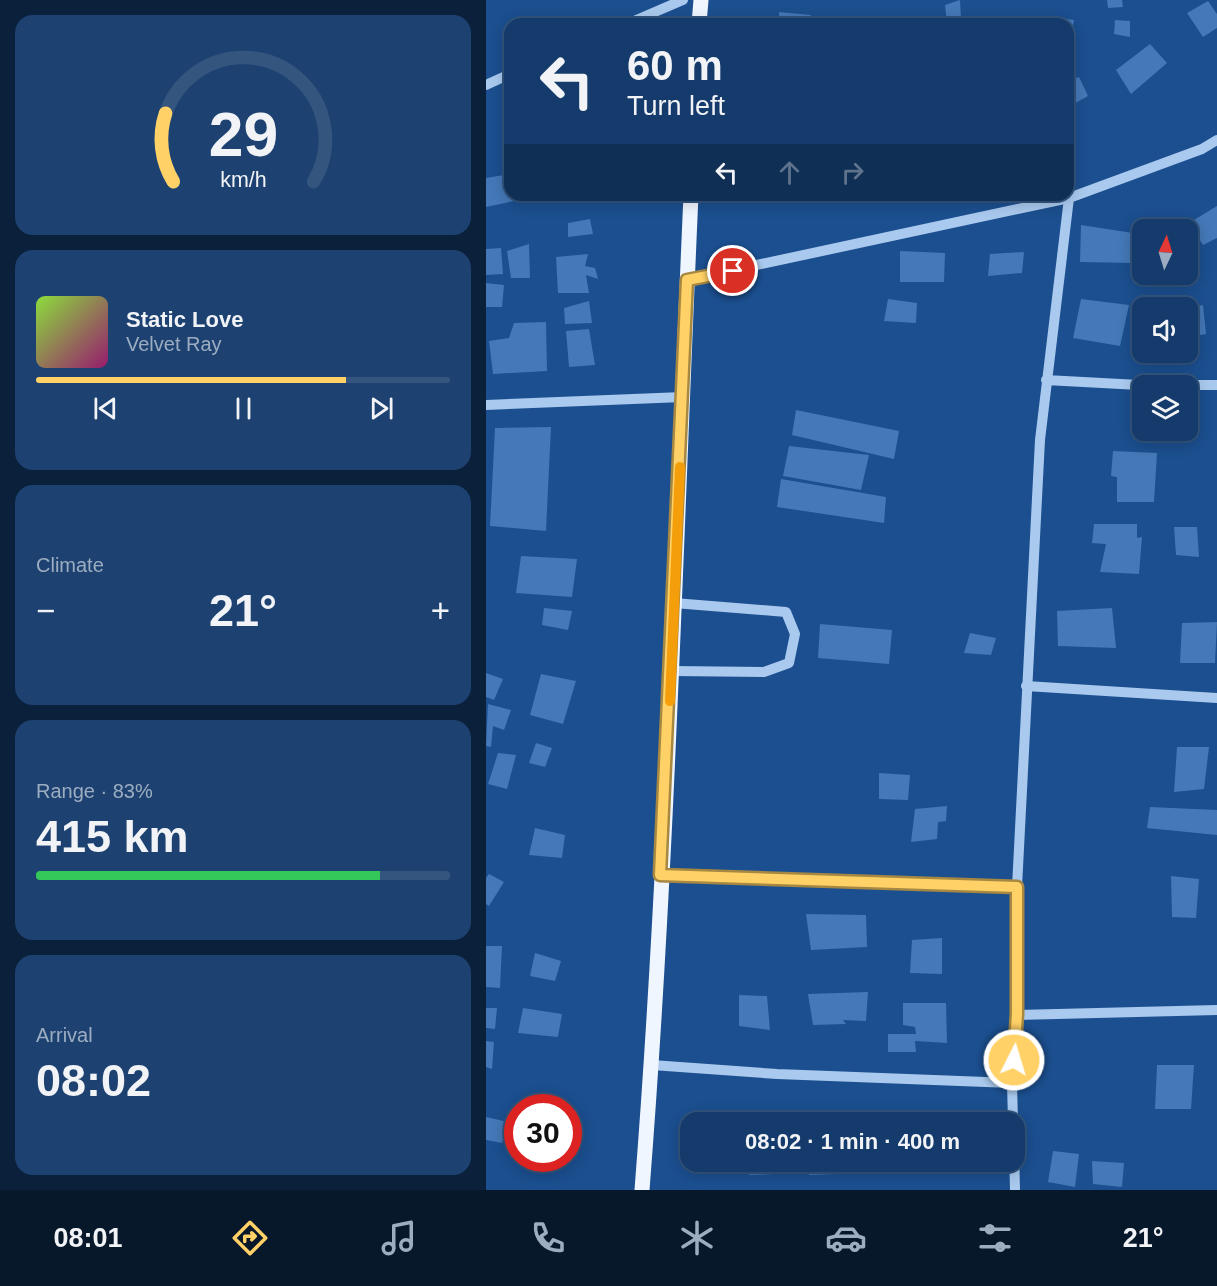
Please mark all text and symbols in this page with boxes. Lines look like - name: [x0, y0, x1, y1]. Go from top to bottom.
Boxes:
- icon: left: [528, 42, 606, 120]
- text: 60 m: [627, 42, 723, 89]
- text: Turn left: [627, 91, 725, 121]
- text: 29: [208, 100, 278, 169]
- icon: left: [710, 156, 743, 189]
- icon: ahead: [773, 156, 806, 189]
- icon: right: [836, 156, 869, 189]
- text: km/h: [220, 168, 266, 192]
- north arrow: [1132, 219, 1198, 285]
- map controls: [1132, 219, 1198, 441]
- pin: [707, 245, 758, 296]
- icon: arrive: [716, 254, 749, 287]
- button: sound: [1132, 297, 1198, 363]
- text: Static Love: [126, 307, 243, 332]
- text: Velvet Ray: [126, 333, 222, 355]
- button: layers: [1132, 375, 1198, 441]
- icon: previous: [89, 392, 122, 425]
- icon: pause: [227, 392, 260, 425]
- icon: next: [365, 392, 398, 425]
- text: Climate: [36, 554, 104, 576]
- text: 21°: [209, 585, 277, 636]
- text: −: [36, 592, 55, 629]
- text: +: [431, 592, 450, 629]
- text: Range · 83%: [36, 780, 153, 802]
- text: 415 km: [36, 811, 189, 862]
- text: Arrival: [36, 1024, 93, 1046]
- position arrow: [982, 1028, 1046, 1092]
- text: 08:02: [36, 1055, 151, 1106]
- speed limit sign: 30: [504, 1094, 582, 1172]
- text: 08:02 · 1 min · 400 m: [745, 1129, 960, 1154]
- icon: directions: [229, 1217, 271, 1259]
- icon: music: [378, 1217, 420, 1259]
- icon: phone: [527, 1217, 569, 1259]
- icon: climate: [676, 1217, 718, 1259]
- icon: car: [825, 1217, 867, 1259]
- icon: filters: [974, 1217, 1016, 1259]
- text: 08:01: [53, 1223, 123, 1253]
- text: 21°: [1123, 1223, 1163, 1253]

